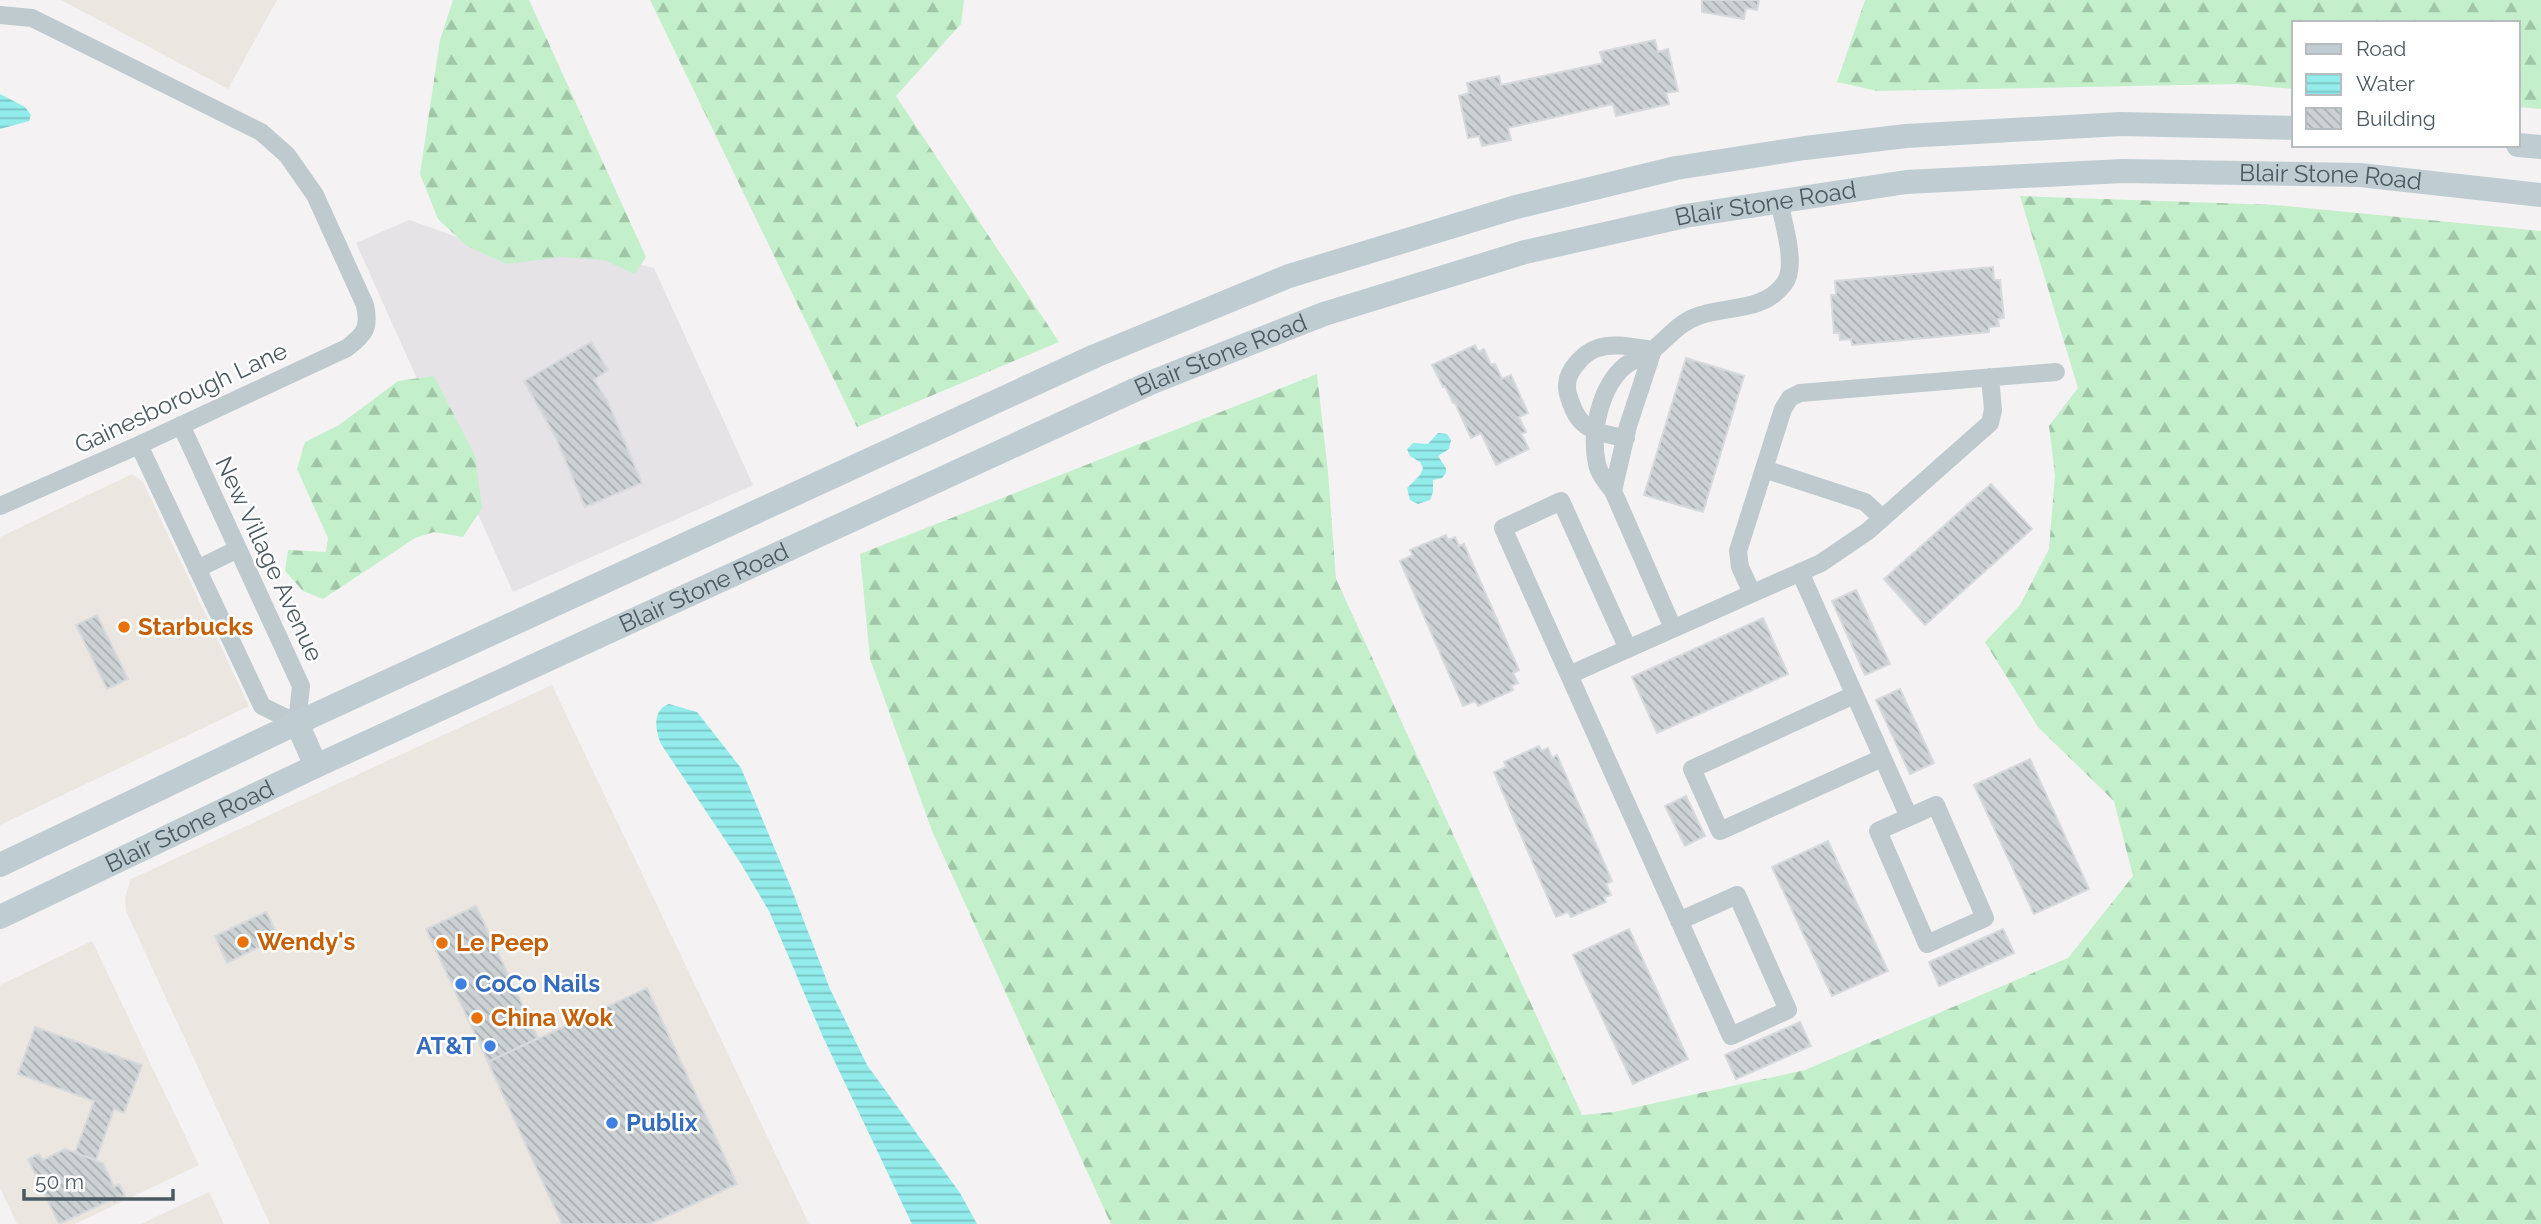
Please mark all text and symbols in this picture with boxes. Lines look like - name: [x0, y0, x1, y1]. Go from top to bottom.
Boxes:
- legend: [2292, 21, 2520, 147]
- text: Road: [2356, 36, 2406, 61]
- text: Water: [2356, 71, 2415, 96]
- text: Building: [2356, 106, 2436, 131]
- street label: Blair Stone Road: [2239, 158, 2423, 196]
- street label: Blair Stone Road: [1672, 175, 1858, 232]
- street label: Blair Stone Road: [1130, 307, 1311, 402]
- street label: Gainesborough Lane: [70, 336, 292, 459]
- street label: New Village Avenue: [209, 452, 330, 666]
- street label: Blair Stone Road: [614, 536, 793, 639]
- place label: Starbucks: [138, 612, 254, 641]
- marker: Starbucks: [116, 619, 132, 635]
- street label: Blair Stone Road: [100, 773, 278, 879]
- place label: Wendy's: [257, 927, 355, 956]
- place label: Le Peep: [456, 928, 549, 957]
- marker: Wendy's: [235, 934, 251, 950]
- marker: Le Peep: [434, 935, 450, 951]
- place label: CoCo Nails: [475, 969, 600, 998]
- marker: CoCo Nails: [453, 976, 469, 992]
- place label: China Wok: [491, 1003, 613, 1032]
- marker: China Wok: [469, 1010, 485, 1026]
- place label: AT&T: [416, 1031, 476, 1060]
- marker: AT&T: [482, 1038, 498, 1054]
- place label: Publix: [626, 1108, 698, 1137]
- marker: Publix: [604, 1115, 620, 1131]
- scale bar: [24, 1158, 173, 1202]
- text: 50 m: [35, 1169, 84, 1194]

